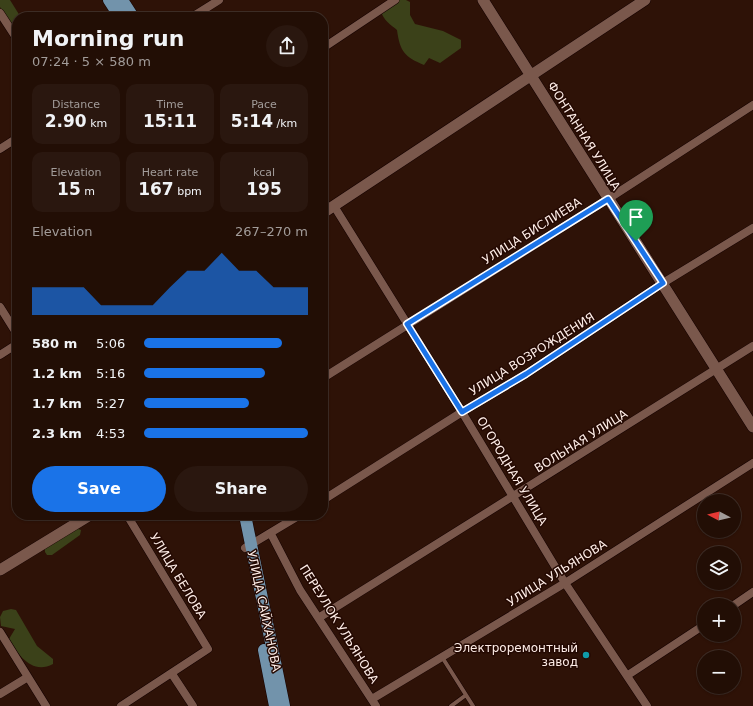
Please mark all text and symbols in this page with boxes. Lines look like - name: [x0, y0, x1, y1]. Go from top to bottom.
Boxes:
- button: share: [266, 25, 308, 67]
- text: Morning run: [32, 26, 184, 51]
- text: 07:24 · 5 × 580 m: [32, 54, 151, 69]
- street label: ФОНТАННАЯ УЛИЦА: [545, 79, 624, 194]
- text: Distance: [52, 98, 100, 111]
- text: Time: [157, 98, 183, 111]
- text: Pace: [251, 98, 277, 111]
- text: 2.90: [45, 111, 87, 131]
- text: 15:11: [143, 111, 197, 131]
- text: 5:14: [231, 111, 273, 131]
- text: km: [87, 117, 107, 130]
- text: /km: [273, 117, 297, 130]
- text: Elevation: [50, 166, 102, 179]
- text: Heart rate: [142, 166, 198, 179]
- text: kcal: [253, 166, 275, 179]
- text: 15: [57, 179, 81, 199]
- text: 167: [138, 179, 174, 199]
- text: 195: [246, 179, 282, 199]
- text: m: [81, 185, 95, 198]
- text: bpm: [174, 185, 202, 198]
- street label: УЛИЦА БИСЛИЕВА: [480, 194, 585, 267]
- pin: [619, 200, 653, 241]
- icon: arrive: [625, 206, 647, 228]
- text: Elevation: [32, 224, 92, 239]
- text: 267–270 m: [235, 224, 308, 239]
- street label: УЛИЦА ВОЗРОЖДЕНИЯ: [467, 310, 597, 398]
- text: 580 m: [32, 336, 77, 351]
- text: 5:06: [96, 336, 125, 351]
- text: 1.2 km: [32, 366, 82, 381]
- text: 5:16: [96, 366, 125, 381]
- text: 1.7 km: [32, 396, 82, 411]
- text: 5:27: [96, 396, 125, 411]
- street label: ВОЛЬНАЯ УЛИЦА: [532, 406, 631, 475]
- street label: ОГОРОДНАЯ УЛИЦА: [474, 414, 550, 529]
- text: 2.3 km: [32, 426, 82, 441]
- text: 4:53: [96, 426, 125, 441]
- button: Save: [32, 466, 166, 512]
- button: Share: [174, 466, 308, 512]
- north arrow: [697, 494, 741, 538]
- map controls: [697, 494, 741, 694]
- street label: УЛИЦА БЕЛОВА: [147, 531, 209, 622]
- street label: УЛИЦА УЛЬЯНОВА: [505, 536, 610, 609]
- button: layers: [697, 546, 741, 590]
- street label: УЛИЦА САЙХАНОВА: [244, 549, 285, 674]
- street label: ПЕРЕУЛОК УЛЬЯНОВА: [297, 562, 382, 687]
- button: +: [697, 598, 741, 642]
- place label: Электроремонтный завод: [454, 641, 578, 669]
- marker: Электроремонтный завод: [581, 650, 591, 660]
- button: −: [697, 650, 741, 694]

